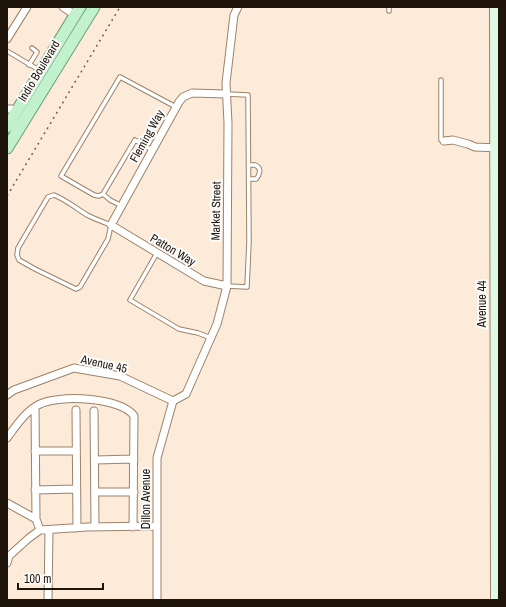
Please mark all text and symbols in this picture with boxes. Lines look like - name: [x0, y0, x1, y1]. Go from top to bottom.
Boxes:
- street label: Indio Boulevard: [14, 37, 64, 105]
- street label: Fleming Way: [126, 107, 168, 165]
- street label: Market Street: [207, 181, 225, 241]
- street label: Patton Way: [147, 230, 199, 270]
- street label: Avenue 44: [474, 280, 490, 328]
- street label: Avenue 45: [78, 351, 129, 377]
- street label: Dillon Avenue: [138, 469, 154, 529]
- scale bar: [18, 565, 103, 591]
- text: 100 m: [24, 571, 51, 587]

